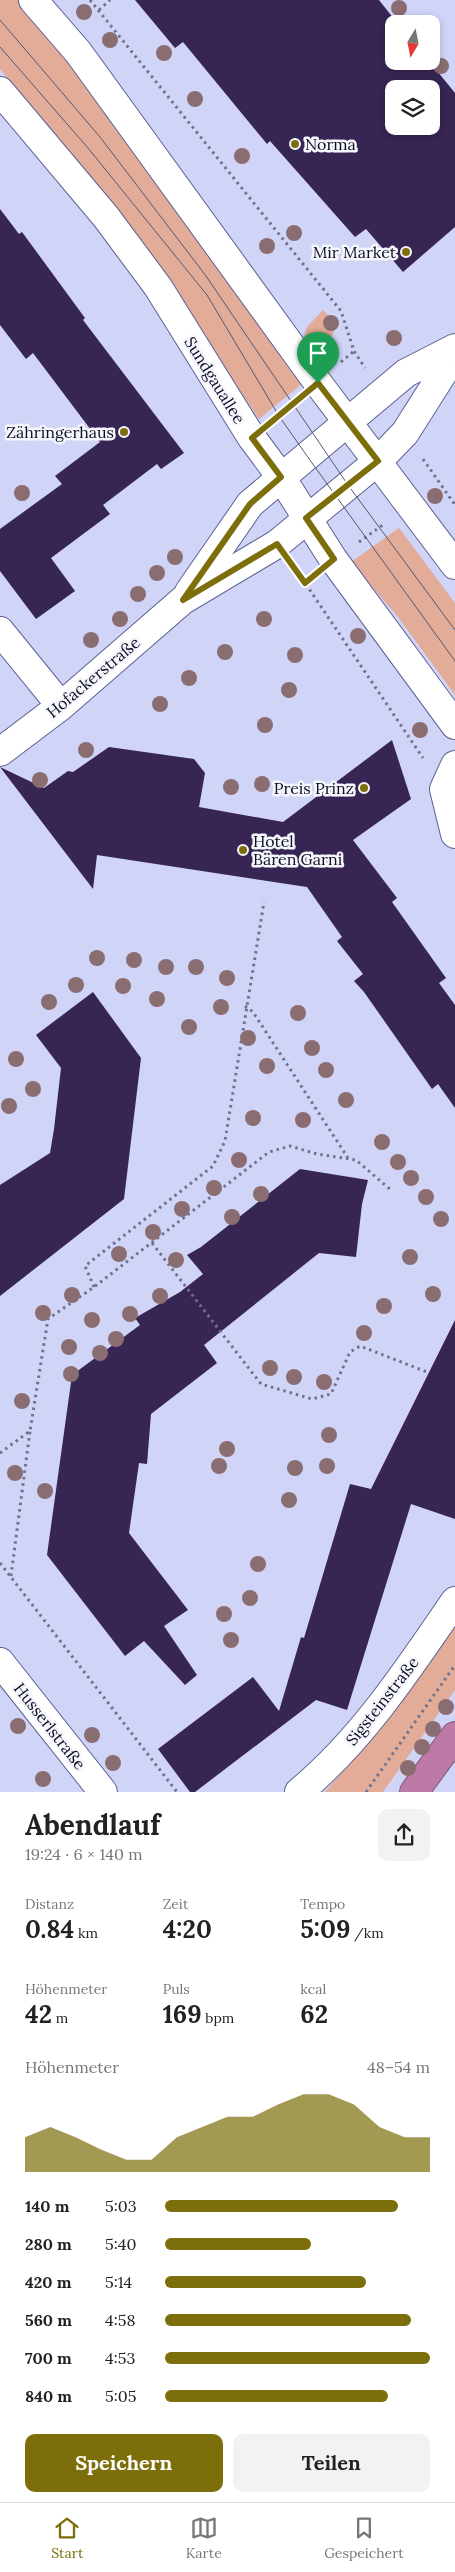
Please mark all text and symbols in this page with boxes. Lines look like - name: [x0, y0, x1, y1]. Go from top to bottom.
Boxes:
- north arrow: [385, 15, 440, 70]
- map controls: [385, 15, 440, 135]
- button: layers: [385, 80, 440, 135]
- place label: Norma: [305, 134, 356, 154]
- marker: Norma: [289, 138, 301, 150]
- place label: Mir Market: [313, 242, 397, 262]
- marker: Mir Market: [400, 246, 412, 258]
- pin: [297, 332, 339, 383]
- street label: Sundgauallee: [180, 333, 250, 427]
- icon: arrive: [304, 339, 332, 367]
- place label: Zähringerhaus: [6, 422, 114, 442]
- marker: Zähringerhaus: [118, 426, 130, 438]
- street label: Hofackerstraße: [42, 632, 144, 722]
- place label: Preis Prinz: [274, 778, 354, 798]
- marker: Preis Prinz: [358, 782, 370, 794]
- place label: Hotel Bären Garni: [253, 831, 342, 869]
- marker: Hotel Bären Garni: [237, 844, 249, 856]
- street label: Sigsteinstraße: [341, 1652, 423, 1749]
- street label: Husserlstraße: [10, 1679, 90, 1774]
- text: Abendlauf: [25, 1807, 160, 1843]
- button: share: [378, 1809, 430, 1861]
- text: 19:24 · 6 × 140 m: [25, 1844, 143, 1864]
- text: Distanz: [25, 1895, 74, 1913]
- text: Zeit: [163, 1895, 188, 1913]
- text: Tempo: [300, 1895, 345, 1913]
- text: 0.84: [25, 1913, 74, 1945]
- text: 4:20: [163, 1913, 212, 1945]
- text: 5:09: [300, 1913, 350, 1945]
- text: km: [74, 1924, 98, 1942]
- text: /km: [350, 1924, 384, 1942]
- text: Höhenmeter: [25, 1980, 107, 1998]
- text: Puls: [163, 1980, 190, 1998]
- text: kcal: [300, 1980, 326, 1998]
- text: 42: [25, 1998, 52, 2030]
- text: 169: [163, 1998, 202, 2030]
- text: 62: [300, 1998, 328, 2030]
- text: m: [52, 2009, 68, 2027]
- text: bpm: [202, 2009, 234, 2027]
- text: Höhenmeter: [25, 2057, 119, 2077]
- text: 48–54 m: [367, 2057, 430, 2077]
- text: 140 m: [25, 2196, 69, 2216]
- text: 5:03: [105, 2196, 137, 2216]
- text: 280 m: [25, 2234, 72, 2254]
- text: 5:40: [105, 2234, 136, 2254]
- text: 420 m: [25, 2272, 71, 2292]
- text: 5:14: [105, 2272, 132, 2292]
- text: 560 m: [25, 2310, 72, 2330]
- text: 4:58: [105, 2310, 135, 2330]
- text: 700 m: [25, 2348, 72, 2368]
- text: 4:53: [105, 2348, 135, 2368]
- text: 840 m: [25, 2386, 72, 2406]
- text: 5:05: [105, 2386, 136, 2406]
- button: Speichern: [25, 2434, 223, 2492]
- button: Teilen: [233, 2434, 430, 2492]
- tab: Start: [51, 2514, 83, 2562]
- tab: Karte: [186, 2514, 222, 2562]
- tab: Gespeichert: [324, 2514, 404, 2562]

